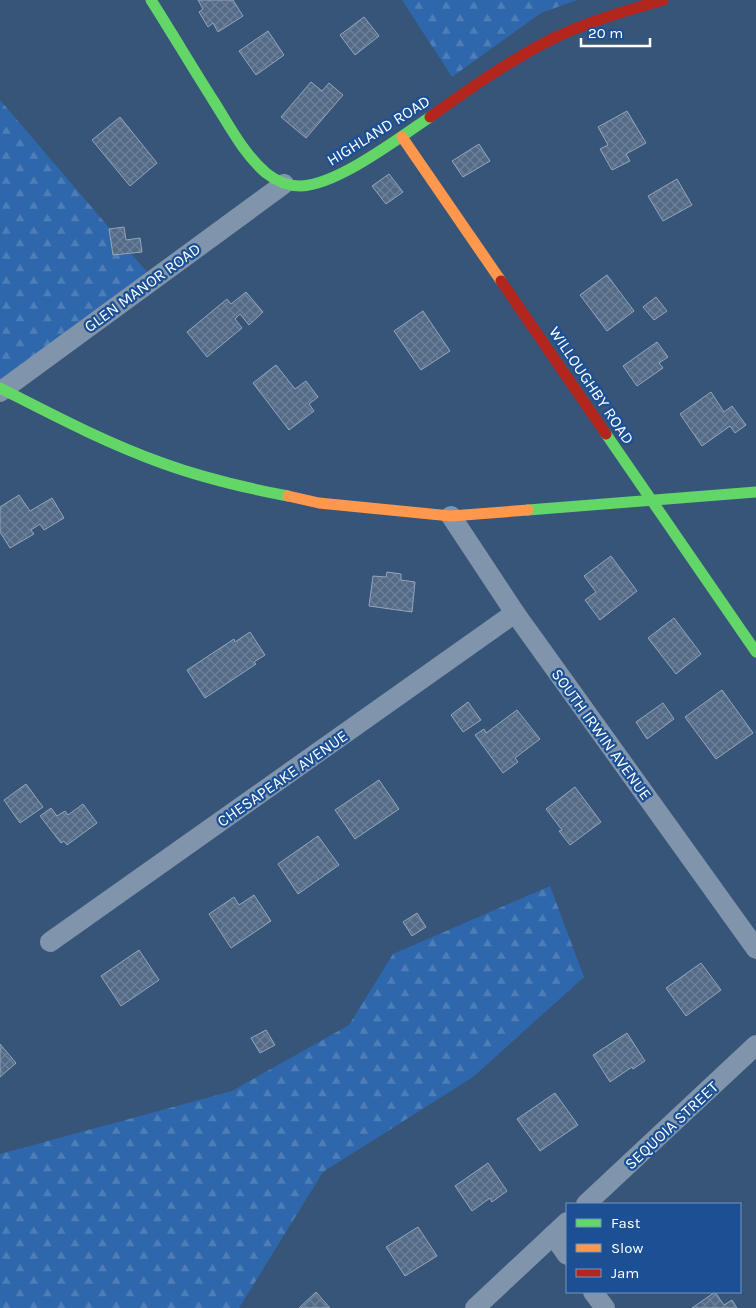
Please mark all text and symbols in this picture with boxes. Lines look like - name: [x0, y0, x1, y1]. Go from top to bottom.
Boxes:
- scale bar: [581, 15, 650, 47]
- text: 20 m: [588, 24, 623, 42]
- street label: HIGHLAND ROAD: [323, 91, 433, 170]
- street label: GLEN MANOR ROAD: [80, 239, 204, 336]
- street label: WILLOUGHBY ROAD: [545, 323, 638, 448]
- street label: SOUTH IRWIN AVENUE: [548, 665, 656, 804]
- street label: CHESAPEAKE AVENUE: [213, 726, 351, 831]
- street label: SEQUOIA STREET: [621, 1077, 722, 1174]
- legend: [566, 1203, 741, 1293]
- text: Fast: [611, 1214, 641, 1232]
- text: Slow: [611, 1239, 643, 1257]
- text: Jam: [611, 1264, 639, 1282]

